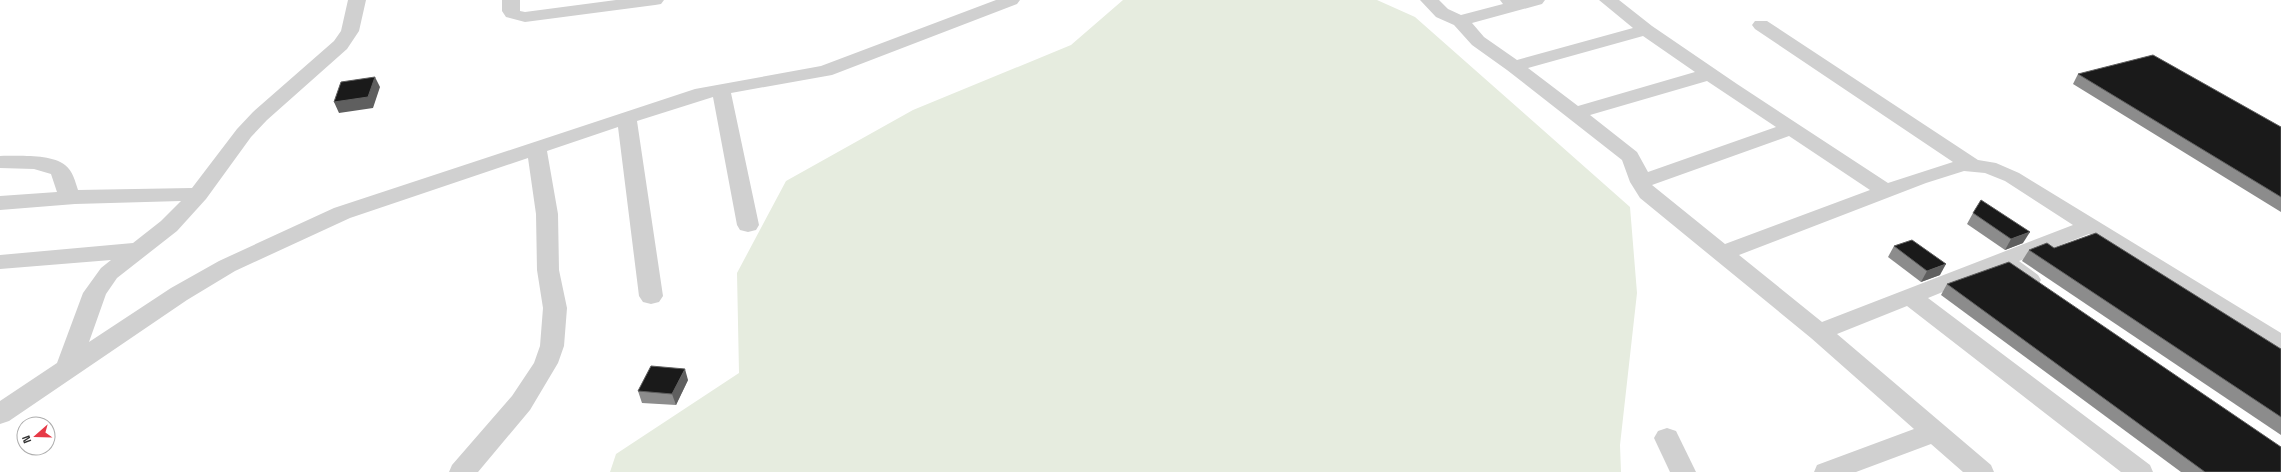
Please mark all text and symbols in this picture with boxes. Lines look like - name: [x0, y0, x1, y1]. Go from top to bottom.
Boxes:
- north arrow: [16, 416, 56, 456]
- text: N: [19, 434, 34, 445]

